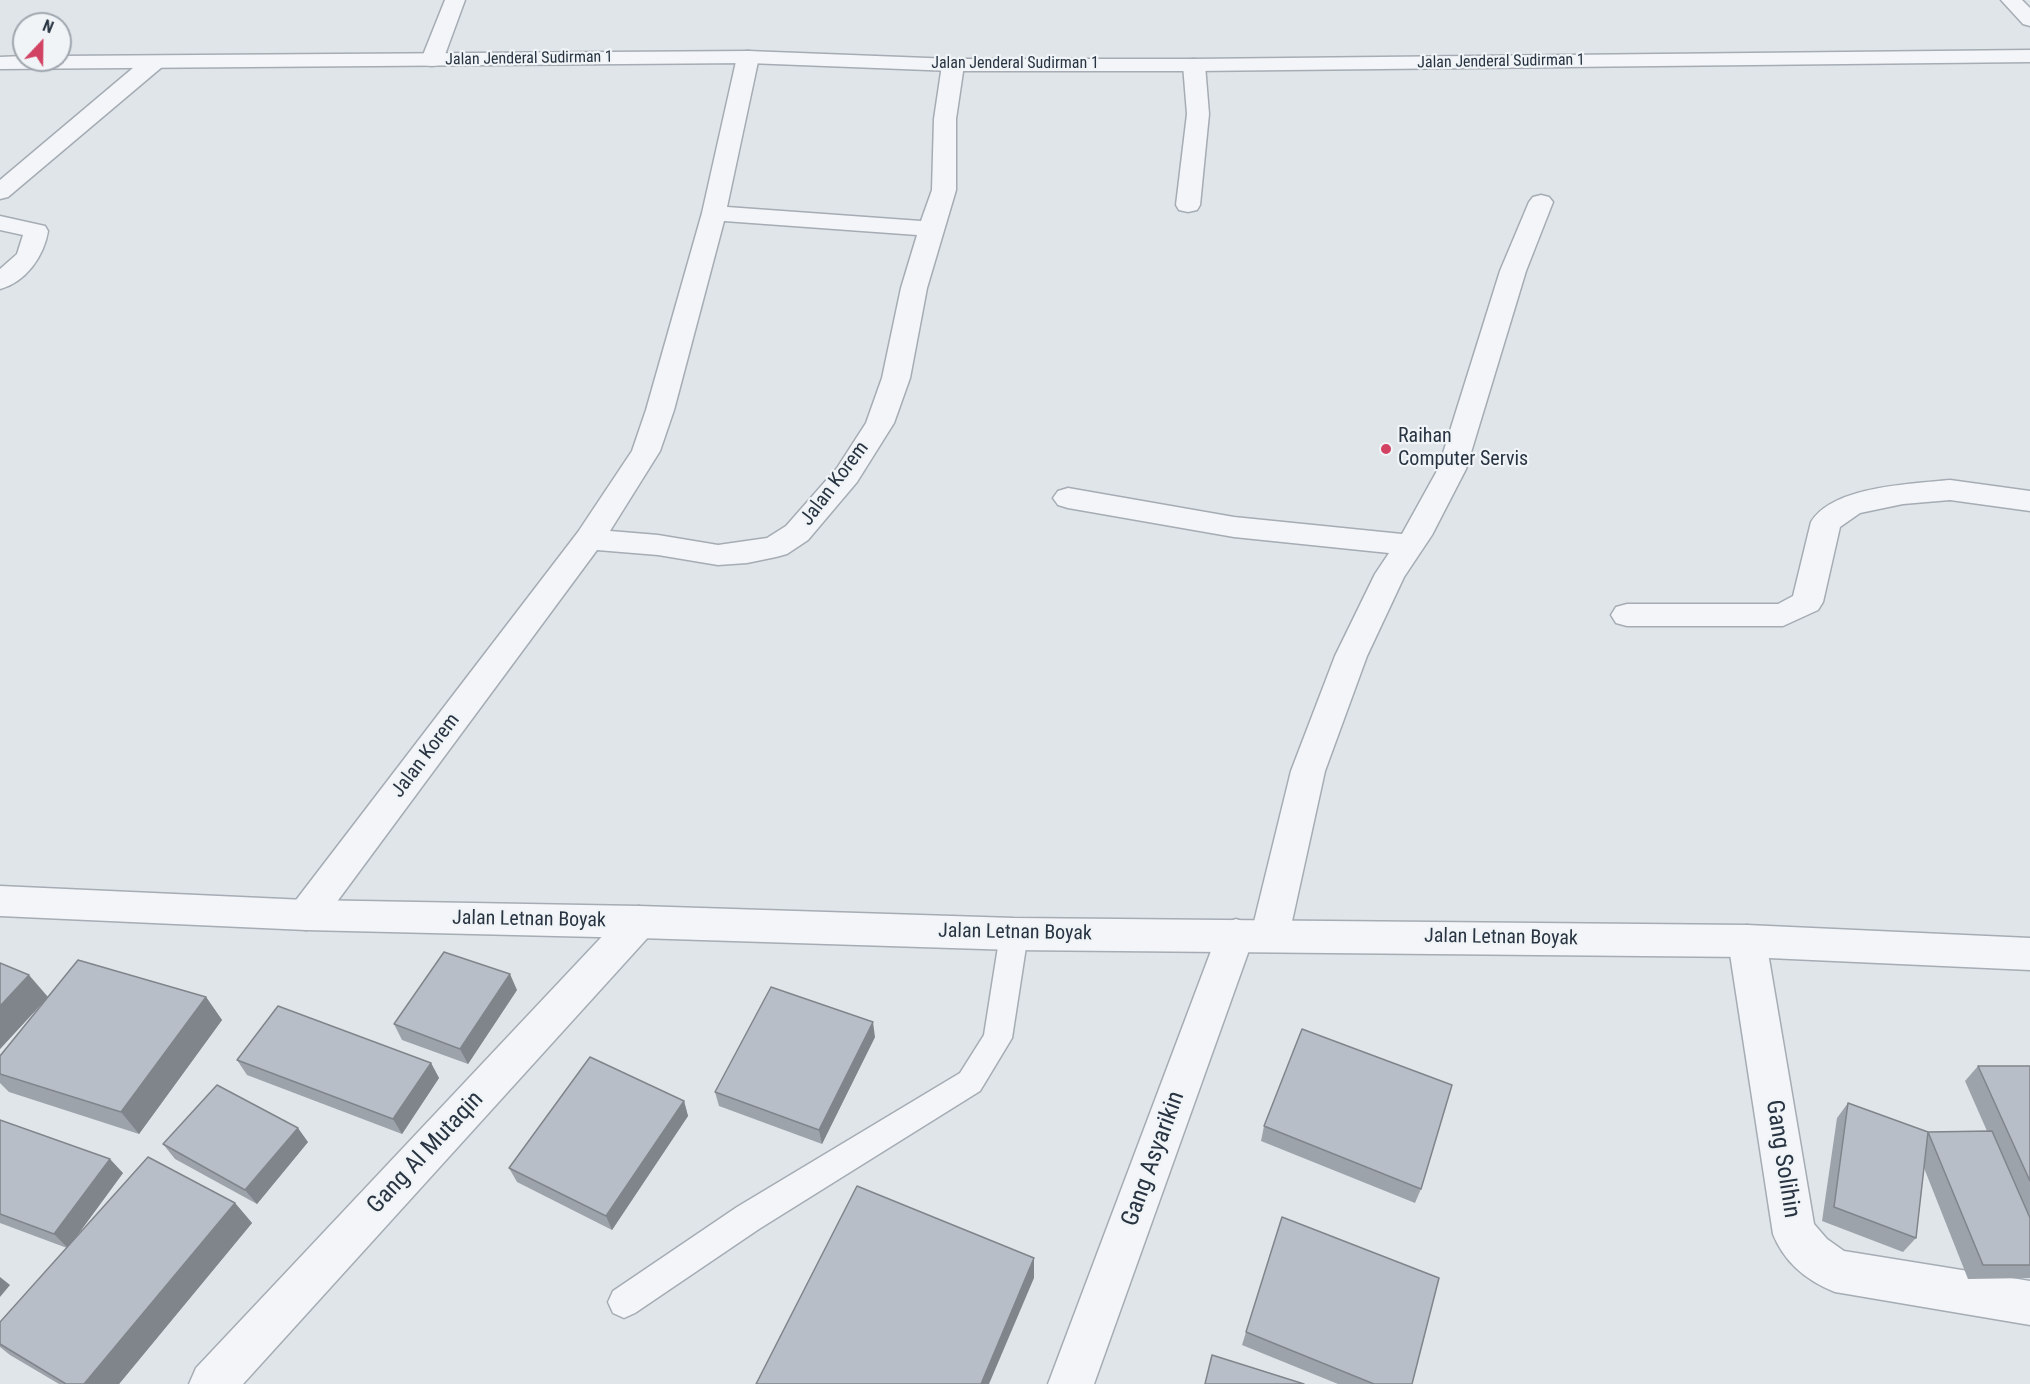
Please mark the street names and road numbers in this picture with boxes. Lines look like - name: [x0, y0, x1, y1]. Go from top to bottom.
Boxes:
- street label: Jalan Jenderal Sudirman 1: [445, 48, 613, 70]
- street label: Jalan Jenderal Sudirman 1: [1417, 51, 1585, 73]
- street label: Jalan Jenderal Sudirman 1: [931, 54, 1099, 74]
- street label: Jalan Korem: [796, 437, 874, 531]
- street label: Jalan Korem: [387, 709, 465, 803]
- street label: Jalan Letnan Boyak: [452, 907, 606, 933]
- street label: Jalan Letnan Boyak: [938, 920, 1092, 946]
- street label: Jalan Letnan Boyak: [1424, 925, 1578, 951]
- street label: Gang Al Mutaqin: [362, 1086, 490, 1220]
- street label: Gang Asyarikin: [1116, 1088, 1192, 1230]
- street label: Gang Solihin: [1758, 1098, 1806, 1220]

